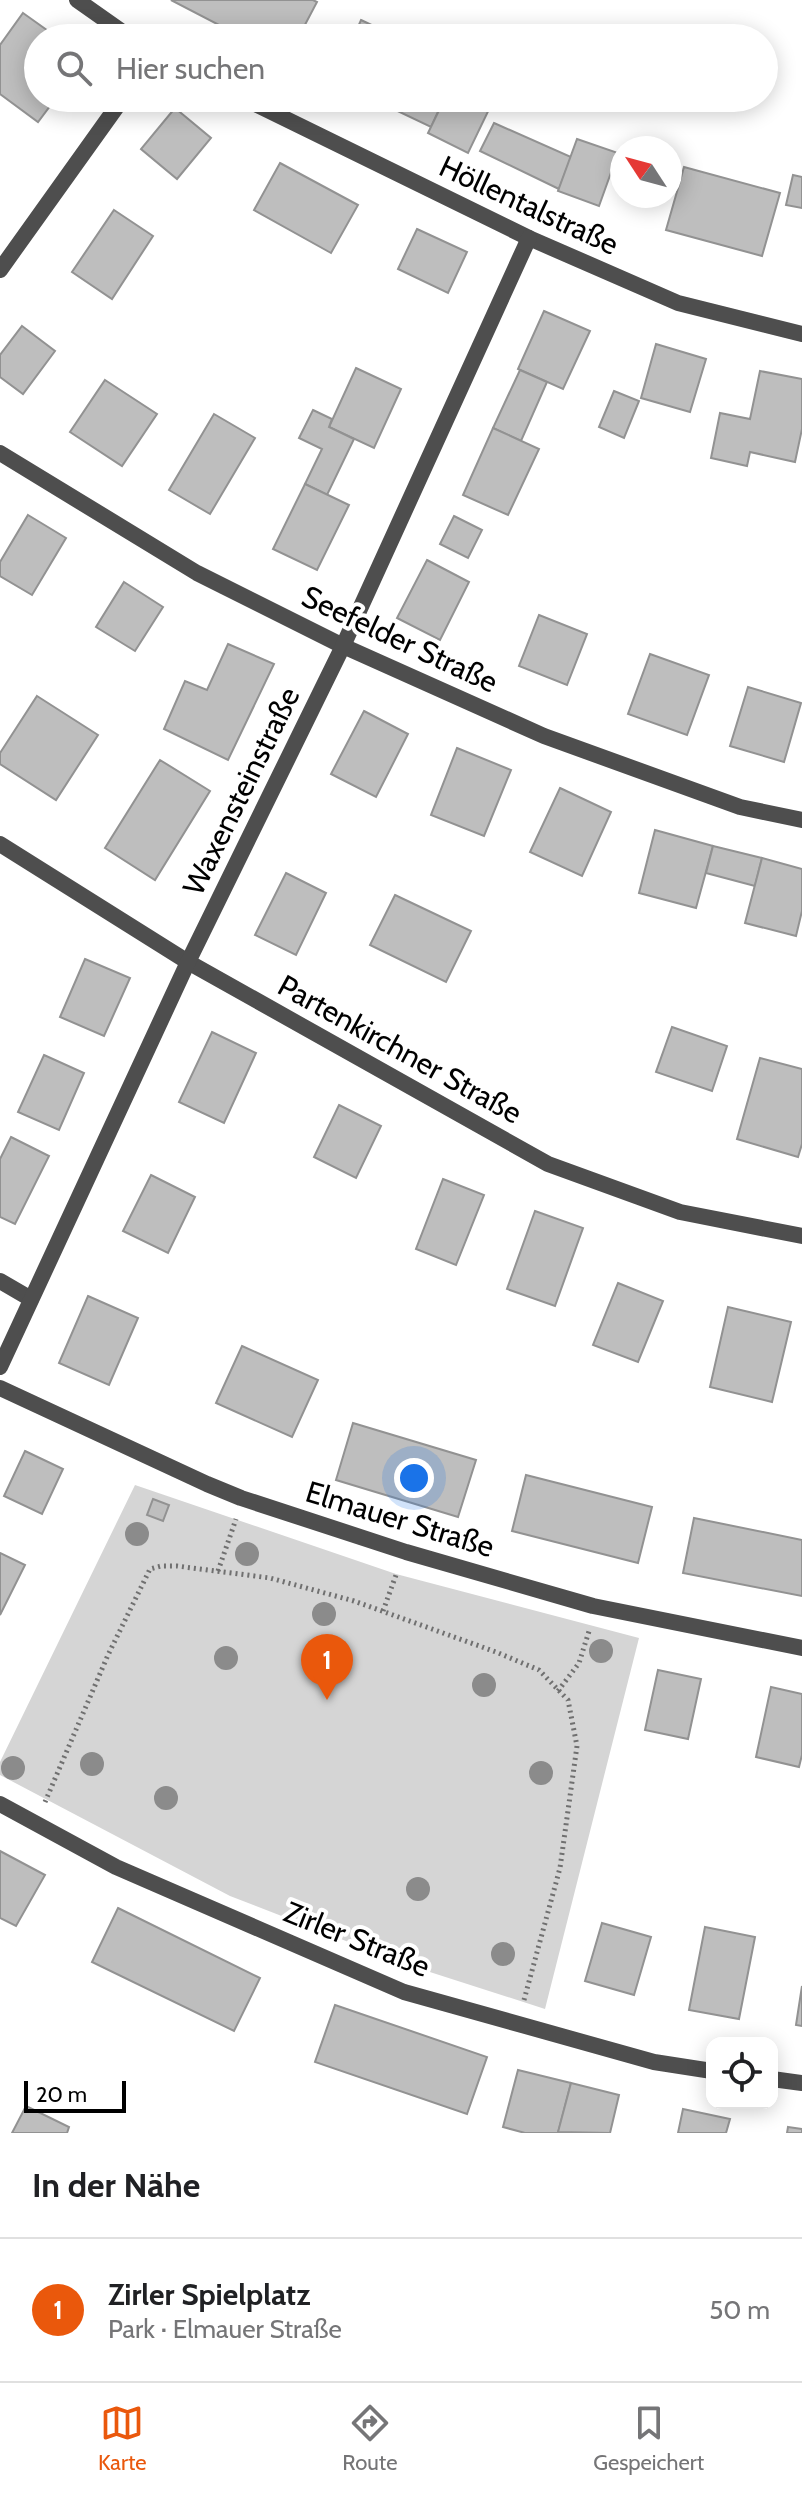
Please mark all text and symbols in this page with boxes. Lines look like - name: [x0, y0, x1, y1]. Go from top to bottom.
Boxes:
- search box: [24, 24, 778, 112]
- icon: search: [52, 46, 96, 90]
- text: Hier suchen: [116, 50, 265, 87]
- north arrow: [610, 136, 682, 208]
- street label: Höllentalstraße: [434, 147, 624, 263]
- street label: Seefelder Straße: [296, 577, 504, 701]
- street label: Waxensteinstraße: [175, 681, 307, 901]
- street label: Partenkirchner Straße: [272, 967, 528, 1131]
- your location: [394, 1458, 434, 1498]
- street label: Elmauer Straße: [301, 1473, 499, 1565]
- pin: 1: [301, 1634, 353, 1700]
- street label: Zirler Straße: [279, 1893, 435, 1985]
- map controls: [706, 2037, 778, 2109]
- button: locate: [706, 2037, 778, 2109]
- scale bar: [24, 2077, 126, 2113]
- text: 20 m: [36, 2081, 87, 2108]
- text: In der Nähe: [32, 2164, 200, 2206]
- text: Zirler Spielplatz: [108, 2276, 310, 2313]
- text: 1: [53, 2294, 63, 2326]
- text: 50 m: [709, 2294, 770, 2326]
- text: Park · Elmauer Straße: [108, 2313, 342, 2345]
- tab: Karte: [98, 2401, 146, 2476]
- tab: Route: [342, 2401, 397, 2476]
- tab: Gespeichert: [593, 2401, 704, 2476]

